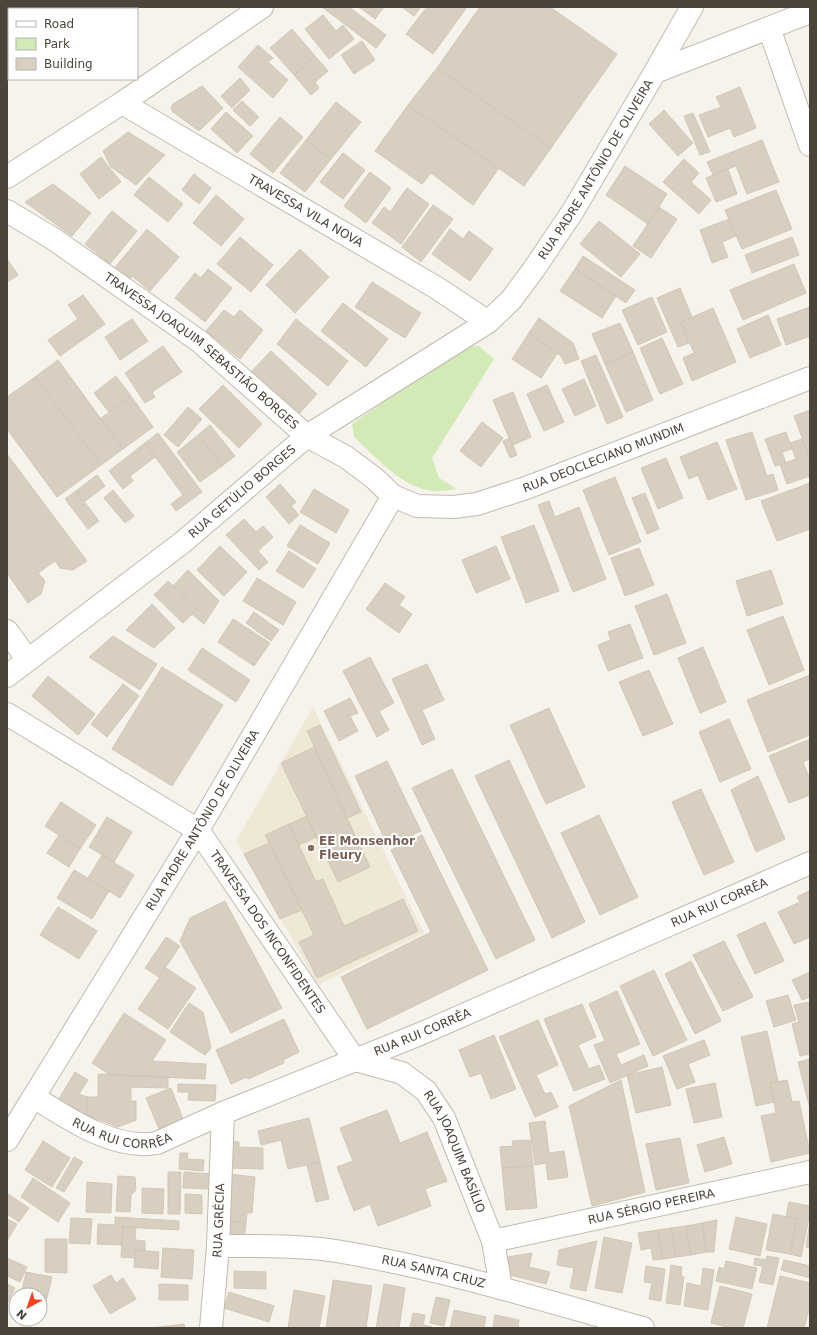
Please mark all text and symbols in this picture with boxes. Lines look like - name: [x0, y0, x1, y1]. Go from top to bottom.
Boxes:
- legend: [8, 8, 138, 80]
- text: Road: [44, 17, 74, 31]
- text: Park: [44, 37, 70, 51]
- text: Building: [44, 57, 93, 71]
- street label: RUA PADRE ANTÔNIO DE OLIVEIRA: [535, 76, 656, 262]
- street label: TRAVESSA VILA NOVA: [245, 171, 366, 250]
- street label: TRAVESSA JOAQUIM SEBASTIÃO BORGES: [101, 269, 301, 432]
- street label: RUA DEOCLECIANO MUNDIM: [521, 420, 686, 496]
- street label: RUA GETÚLIO BORGES: [186, 442, 298, 541]
- street label: RUA PADRE ANTÔNIO DE OLIVEIRA: [143, 726, 262, 913]
- place label: EE Monsenhor Fleury: [319, 834, 415, 862]
- marker: EE Monsenhor Fleury: [306, 843, 316, 853]
- street label: TRAVESSA DOS INCONFIDENTES: [207, 847, 328, 1016]
- street label: RUA RUI CORRÊA: [669, 875, 771, 930]
- street label: RUA RUI CORRÊA: [372, 1005, 474, 1059]
- street label: RUA JOAQUIM BASÍLIO: [421, 1088, 488, 1215]
- street label: RUA RUI CORRÊA: [70, 1115, 175, 1151]
- street label: RUA GRÉCIA: [210, 1182, 227, 1258]
- street label: RUA SÉRGIO PEREIRA: [587, 1186, 717, 1227]
- street label: RUA SANTA CRUZ: [380, 1253, 487, 1291]
- north arrow: [8, 1287, 48, 1327]
- text: N: [14, 1306, 30, 1322]

